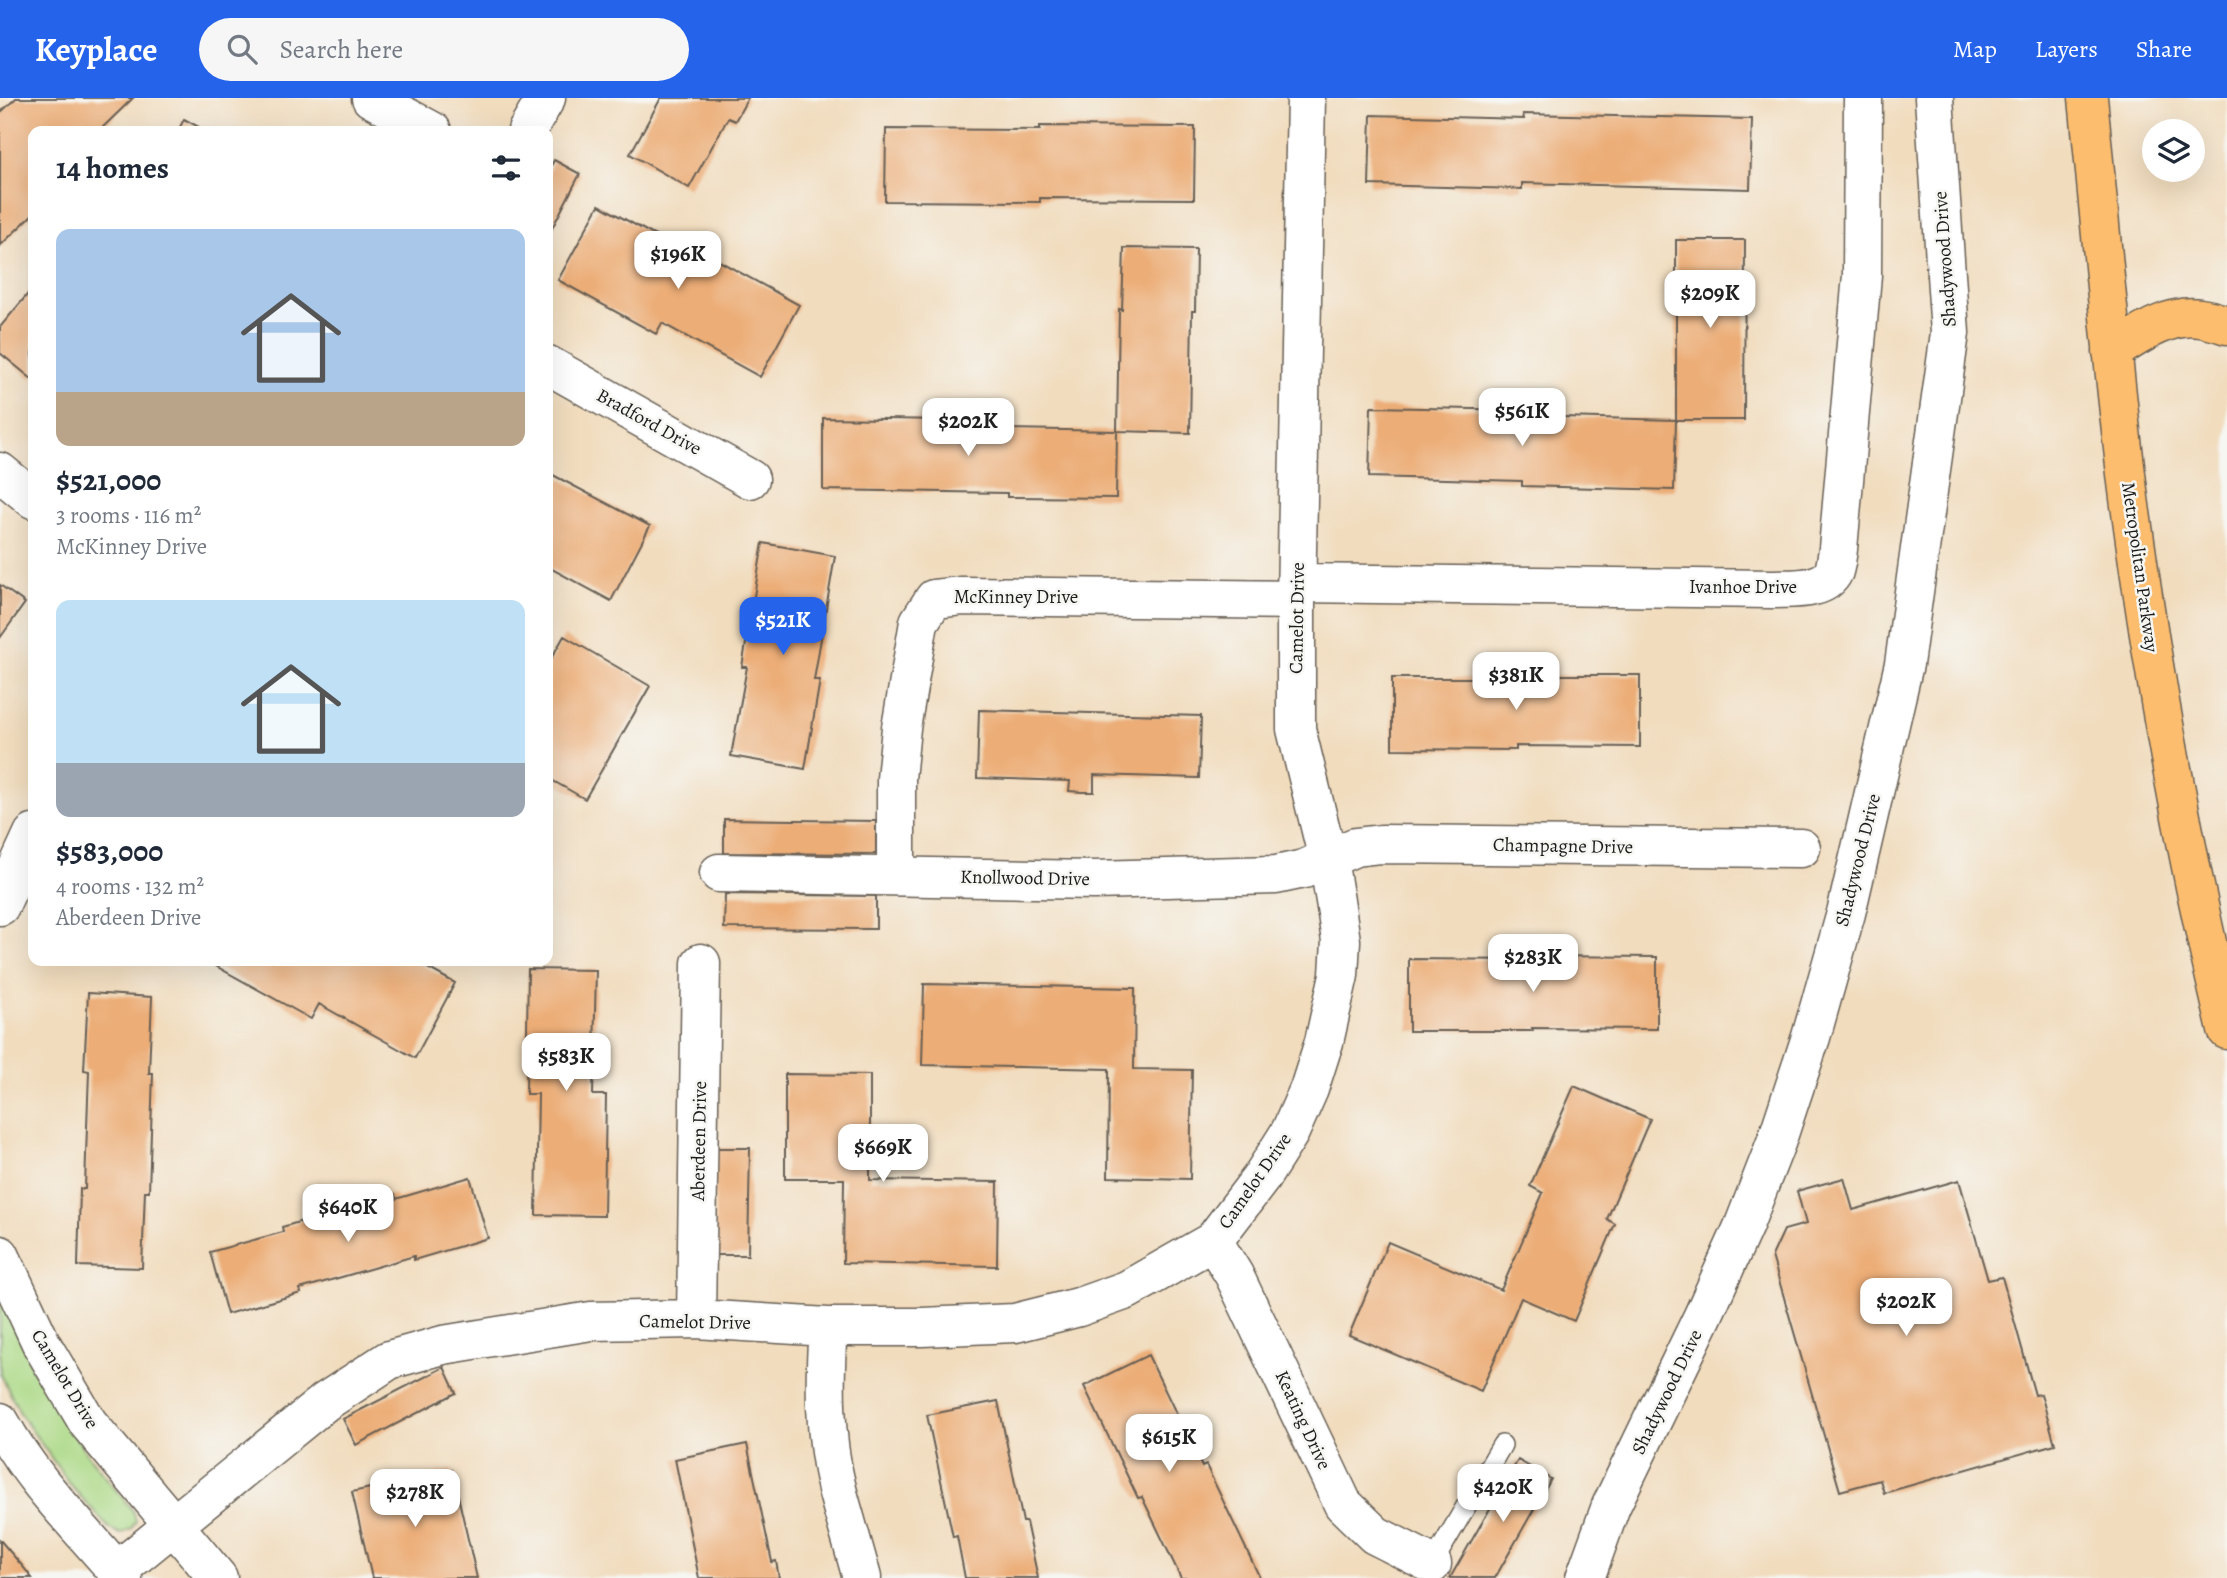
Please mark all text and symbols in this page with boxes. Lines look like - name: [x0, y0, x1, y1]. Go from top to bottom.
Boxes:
- search box: [199, 18, 689, 81]
- text: Keyplace: [35, 27, 157, 72]
- icon: search: [223, 30, 261, 68]
- text: Search here: [279, 32, 403, 67]
- text: Map: [1953, 33, 1997, 65]
- text: Layers: [2035, 33, 2098, 65]
- text: Share: [2136, 33, 2192, 65]
- map controls: [2142, 119, 2205, 182]
- button: layers: [2142, 119, 2205, 182]
- text: 14 homes: [56, 148, 169, 188]
- icon: filters: [487, 149, 525, 187]
- street label: Shadywood Drive: [1927, 190, 1963, 328]
- pin: $196K: [629, 232, 727, 291]
- text: $196K: [650, 238, 706, 269]
- pin: $209K: [1661, 271, 1759, 330]
- icon: home: [228, 275, 354, 401]
- text: $209K: [1680, 277, 1740, 308]
- street label: Bradford Drive: [592, 382, 706, 462]
- pin: $561K: [1473, 388, 1571, 448]
- text: $561K: [1495, 395, 1549, 426]
- pin: $202K: [919, 398, 1017, 458]
- text: $202K: [938, 405, 998, 436]
- text: $521,000: [56, 460, 161, 500]
- street label: Metropolitan Parkway: [2115, 480, 2165, 654]
- text: 3 rooms · 116 m²: [56, 500, 201, 531]
- text: McKinney Drive: [56, 531, 207, 562]
- street label: Camelot Drive: [1283, 562, 1311, 674]
- street label: Ivanhoe Drive: [1689, 574, 1797, 600]
- street label: McKinney Drive: [954, 584, 1078, 610]
- pin: $521K: [734, 598, 832, 657]
- text: $521K: [756, 604, 811, 635]
- icon: home: [228, 646, 354, 772]
- pin: $381K: [1467, 652, 1565, 712]
- text: $381K: [1489, 659, 1544, 690]
- street label: Shadywood Drive: [1829, 791, 1887, 929]
- text: $583,000: [56, 831, 163, 871]
- street label: Champagne Drive: [1493, 832, 1633, 860]
- street label: Knollwood Drive: [960, 864, 1090, 892]
- text: 4 rooms · 132 m²: [56, 871, 204, 902]
- text: Aberdeen Drive: [56, 902, 201, 933]
- pin: $283K: [1484, 934, 1582, 994]
- text: $283K: [1504, 941, 1562, 972]
- pin: $583K: [517, 1034, 615, 1093]
- text: $583K: [538, 1040, 594, 1071]
- street label: Aberdeen Drive: [685, 1081, 713, 1202]
- pin: $669K: [834, 1124, 932, 1184]
- street label: Camelot Drive: [1212, 1128, 1298, 1234]
- text: $669K: [854, 1131, 912, 1162]
- pin: $640K: [299, 1184, 397, 1244]
- text: $640K: [319, 1191, 377, 1222]
- pin: $202K: [1857, 1278, 1955, 1338]
- text: $202K: [1876, 1285, 1936, 1316]
- street label: Camelot Drive: [639, 1308, 751, 1336]
- street label: Camelot Drive: [25, 1324, 105, 1434]
- street label: Shadywood Drive: [1625, 1325, 1709, 1459]
- street label: Keating Drive: [1269, 1366, 1337, 1474]
- pin: $615K: [1120, 1414, 1218, 1474]
- text: $615K: [1142, 1421, 1196, 1452]
- pin: $420K: [1454, 1464, 1552, 1524]
- pin: $278K: [366, 1470, 464, 1529]
- text: $420K: [1473, 1471, 1533, 1502]
- text: $278K: [386, 1476, 444, 1507]

